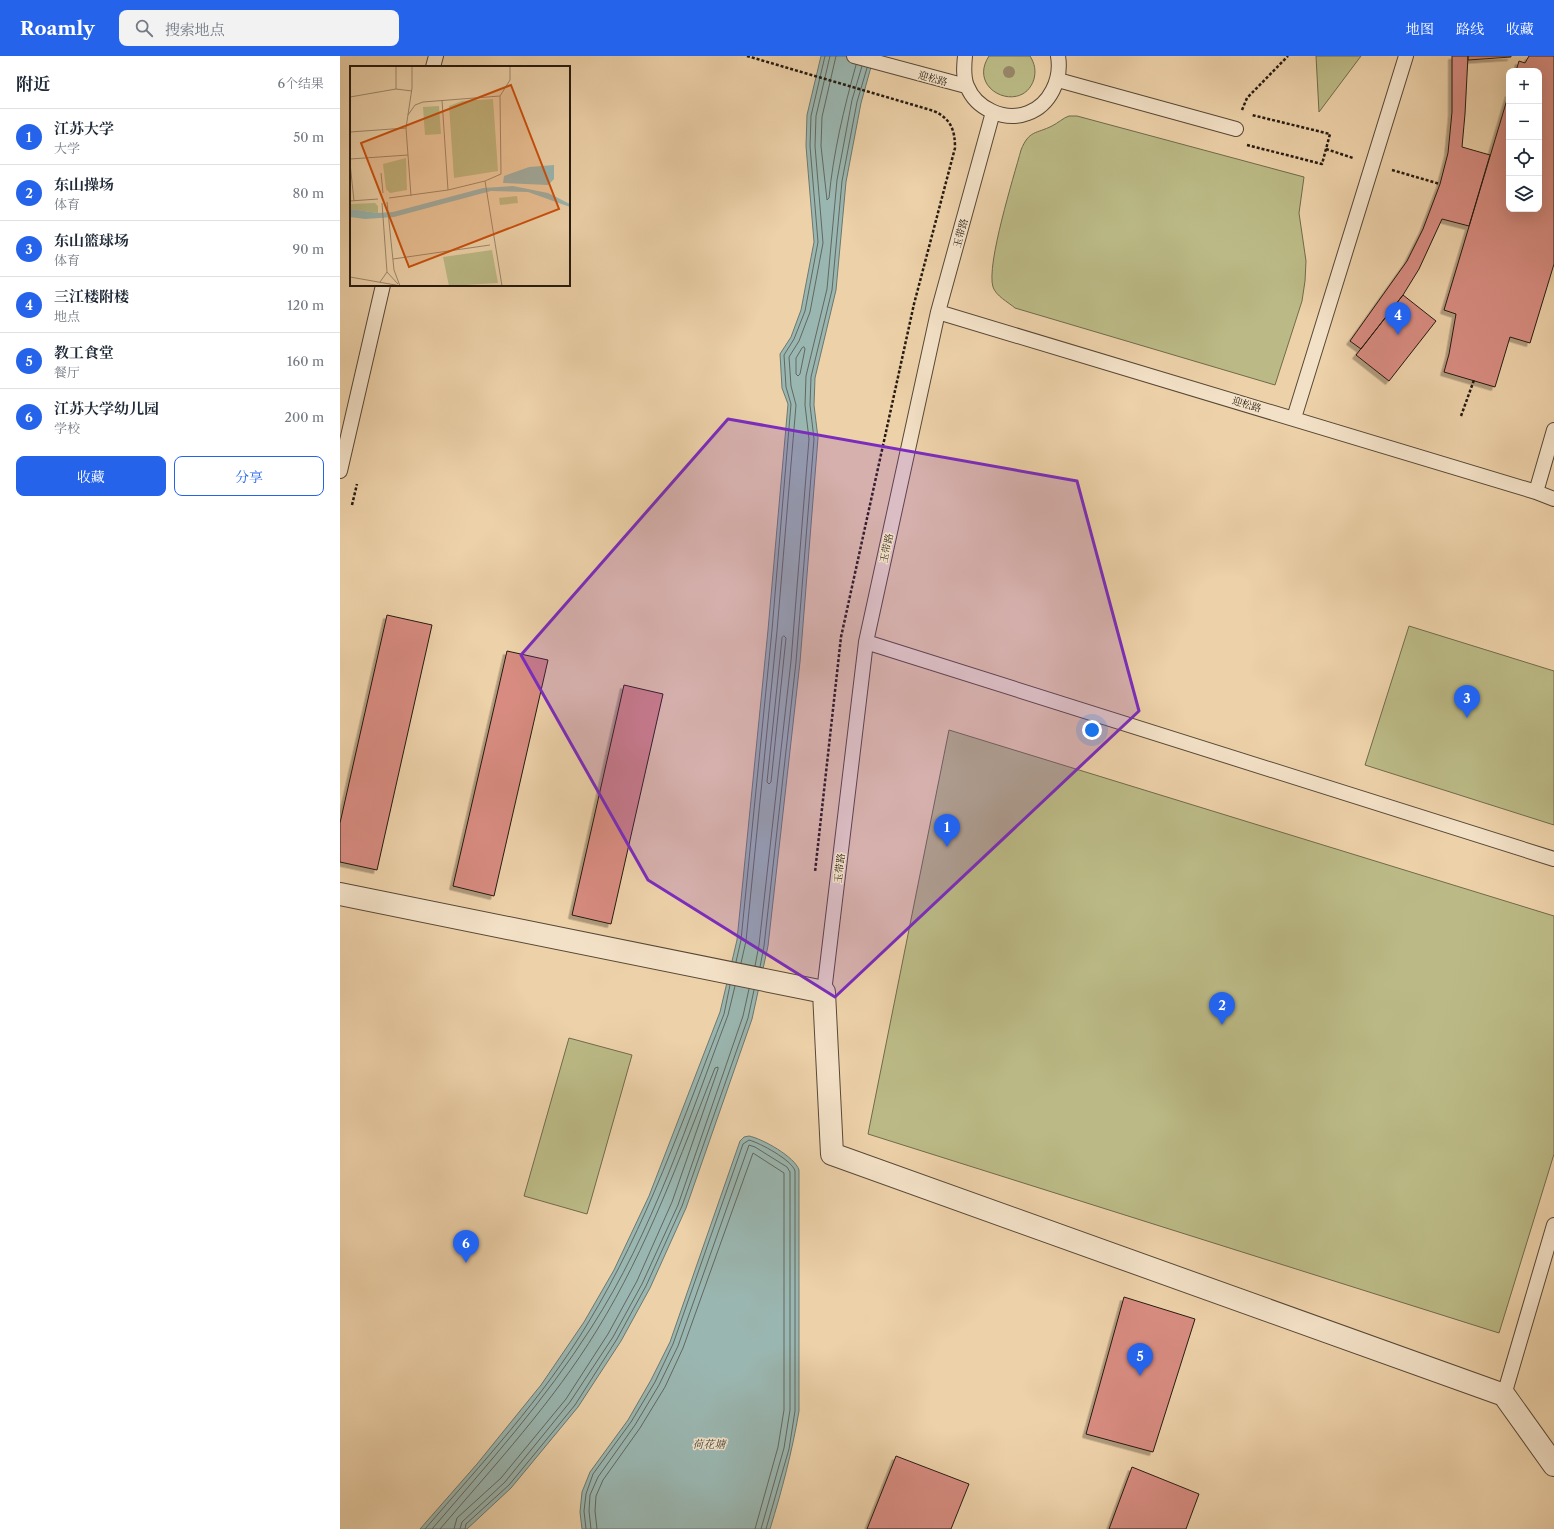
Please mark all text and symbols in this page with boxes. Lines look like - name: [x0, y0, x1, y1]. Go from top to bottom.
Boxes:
- search box: [119, 10, 399, 46]
- text: Roamly: [20, 17, 95, 40]
- icon: search: [133, 17, 155, 39]
- text: 搜索地点: [165, 20, 225, 39]
- text: 地图: [1406, 20, 1434, 38]
- text: 路线: [1456, 20, 1484, 38]
- text: 收藏: [1506, 20, 1534, 38]
- inset map: [350, 66, 570, 286]
- street label: 迎松路: [917, 68, 949, 89]
- map controls: [1506, 68, 1542, 212]
- button: +: [1506, 68, 1542, 104]
- text: 附近: [16, 74, 50, 94]
- text: 6个结果: [277, 75, 324, 91]
- button: −: [1506, 104, 1542, 140]
- text: 江苏大学: [54, 119, 114, 138]
- text: 1: [26, 129, 32, 145]
- text: 50 m: [293, 129, 324, 145]
- text: 大学: [54, 140, 80, 156]
- button: locate: [1506, 140, 1542, 176]
- text: 东山操场: [54, 175, 114, 194]
- button: layers: [1506, 176, 1542, 212]
- text: 2: [25, 185, 33, 201]
- text: 80 m: [292, 185, 324, 201]
- text: 体育: [54, 196, 80, 212]
- street label: 玉带路: [950, 217, 971, 249]
- text: 东山篮球场: [54, 231, 129, 250]
- text: 3: [25, 241, 33, 257]
- text: 90 m: [293, 241, 324, 257]
- text: 体育: [54, 252, 80, 268]
- text: 三江楼附楼: [54, 287, 129, 306]
- text: 4: [25, 297, 33, 313]
- text: 120 m: [287, 297, 324, 313]
- pin: 4: [1385, 302, 1411, 335]
- text: 地点: [54, 308, 80, 324]
- text: 教工食堂: [54, 343, 114, 362]
- text: 5: [25, 353, 33, 369]
- text: 160 m: [287, 353, 324, 369]
- text: 餐厅: [54, 364, 80, 380]
- street label: 迎松路: [1231, 394, 1263, 415]
- text: 江苏大学幼儿园: [54, 399, 159, 418]
- text: 6: [25, 409, 33, 425]
- text: 200 m: [284, 409, 324, 425]
- text: 学校: [54, 420, 80, 436]
- button: 收藏: [16, 456, 166, 496]
- button: 分享: [174, 456, 324, 496]
- street label: 玉带路: [877, 532, 896, 564]
- pin: 3: [1454, 685, 1480, 718]
- your location: [1082, 720, 1102, 740]
- pin: 1: [934, 814, 960, 847]
- street label: 玉带路: [831, 852, 848, 884]
- pin: 2: [1209, 992, 1235, 1025]
- pin: 6: [453, 1230, 479, 1263]
- pin: 5: [1127, 1343, 1153, 1376]
- water label: 荷花塘: [693, 1437, 727, 1451]

